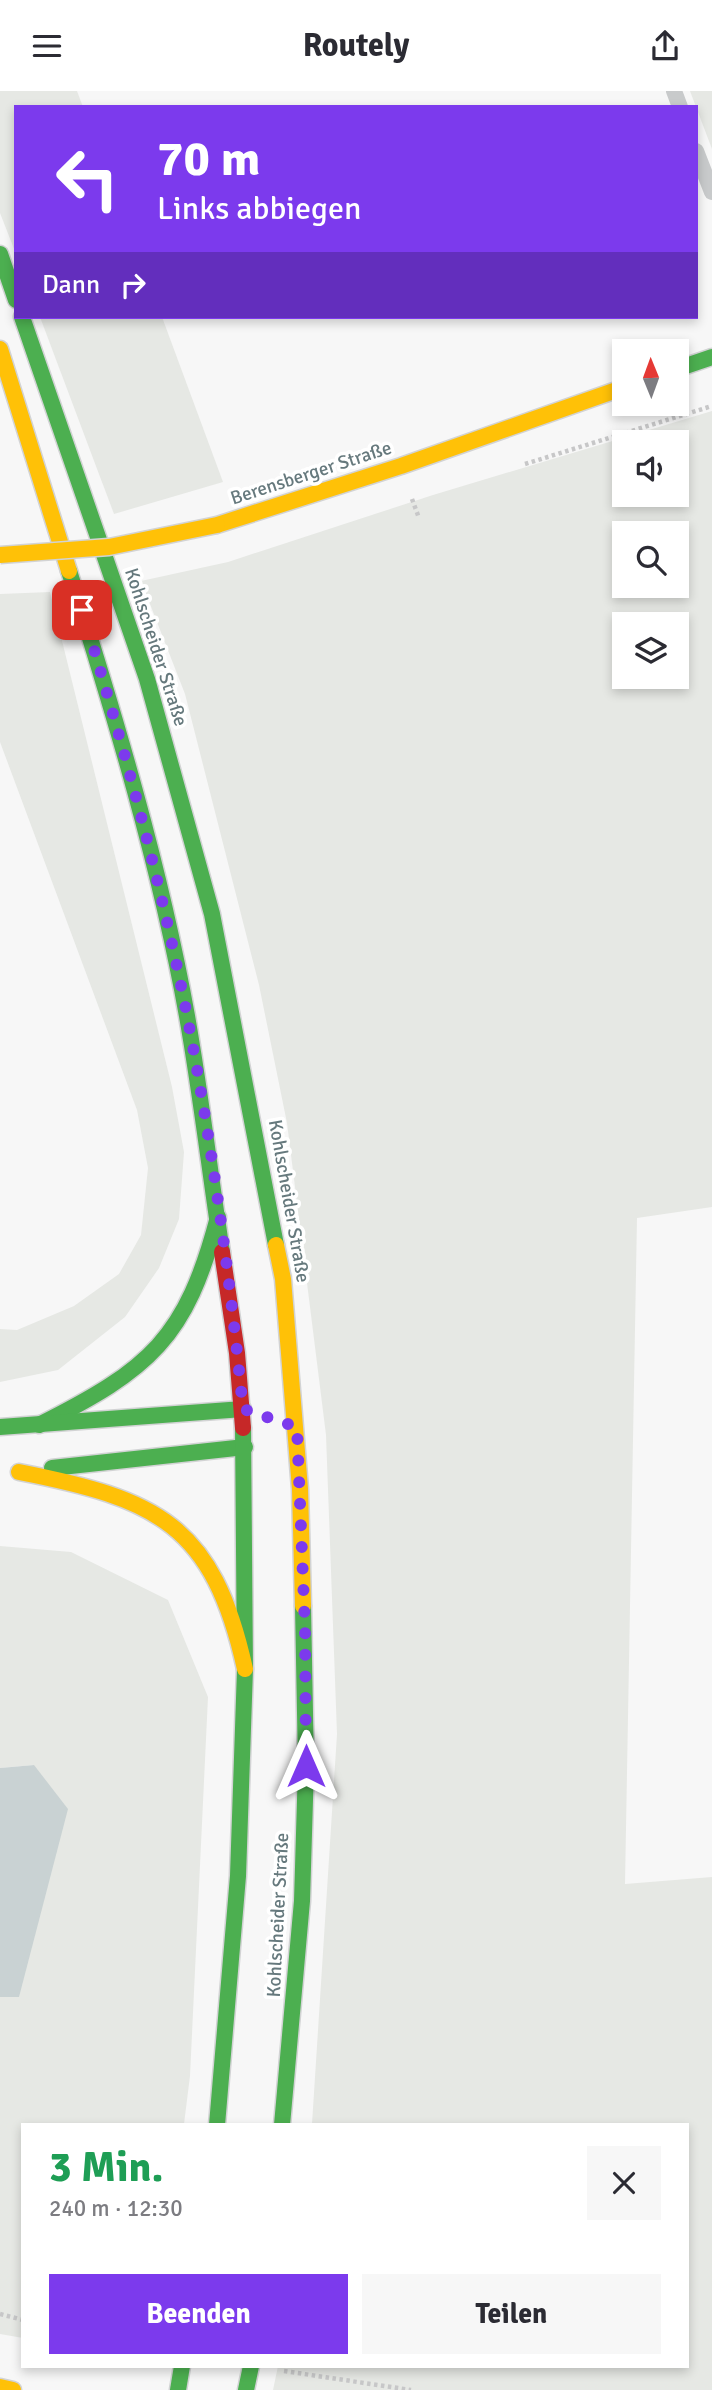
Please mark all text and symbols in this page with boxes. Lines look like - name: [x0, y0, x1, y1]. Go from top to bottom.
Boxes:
- text: Routely: [303, 26, 409, 65]
- icon: menu: [28, 27, 66, 65]
- icon: share: [646, 27, 684, 65]
- text: 70 m: [157, 129, 260, 189]
- icon: left: [42, 133, 133, 224]
- text: Links abbiegen: [157, 189, 361, 228]
- icon: right: [114, 266, 152, 304]
- text: Dann: [42, 269, 100, 301]
- north arrow: [612, 339, 690, 417]
- map controls: [612, 339, 689, 689]
- button: sound: [612, 430, 689, 507]
- street label: Berensberger Straße: [227, 436, 395, 510]
- button: search: [612, 521, 689, 598]
- street label: Kohlscheider Straße: [119, 565, 193, 729]
- pin: [52, 580, 112, 640]
- icon: arrive: [63, 591, 101, 629]
- button: layers: [612, 612, 689, 689]
- street label: Kohlscheider Straße: [263, 1118, 315, 1284]
- position arrow: [269, 1729, 343, 1803]
- street label: Kohlscheider Straße: [262, 1832, 294, 1998]
- text: 3 Min.: [49, 2142, 163, 2193]
- button: close: [587, 2146, 661, 2220]
- text: 240 m · 12:30: [49, 2194, 183, 2223]
- button: Beenden: [49, 2274, 348, 2354]
- button: Teilen: [362, 2274, 661, 2354]

